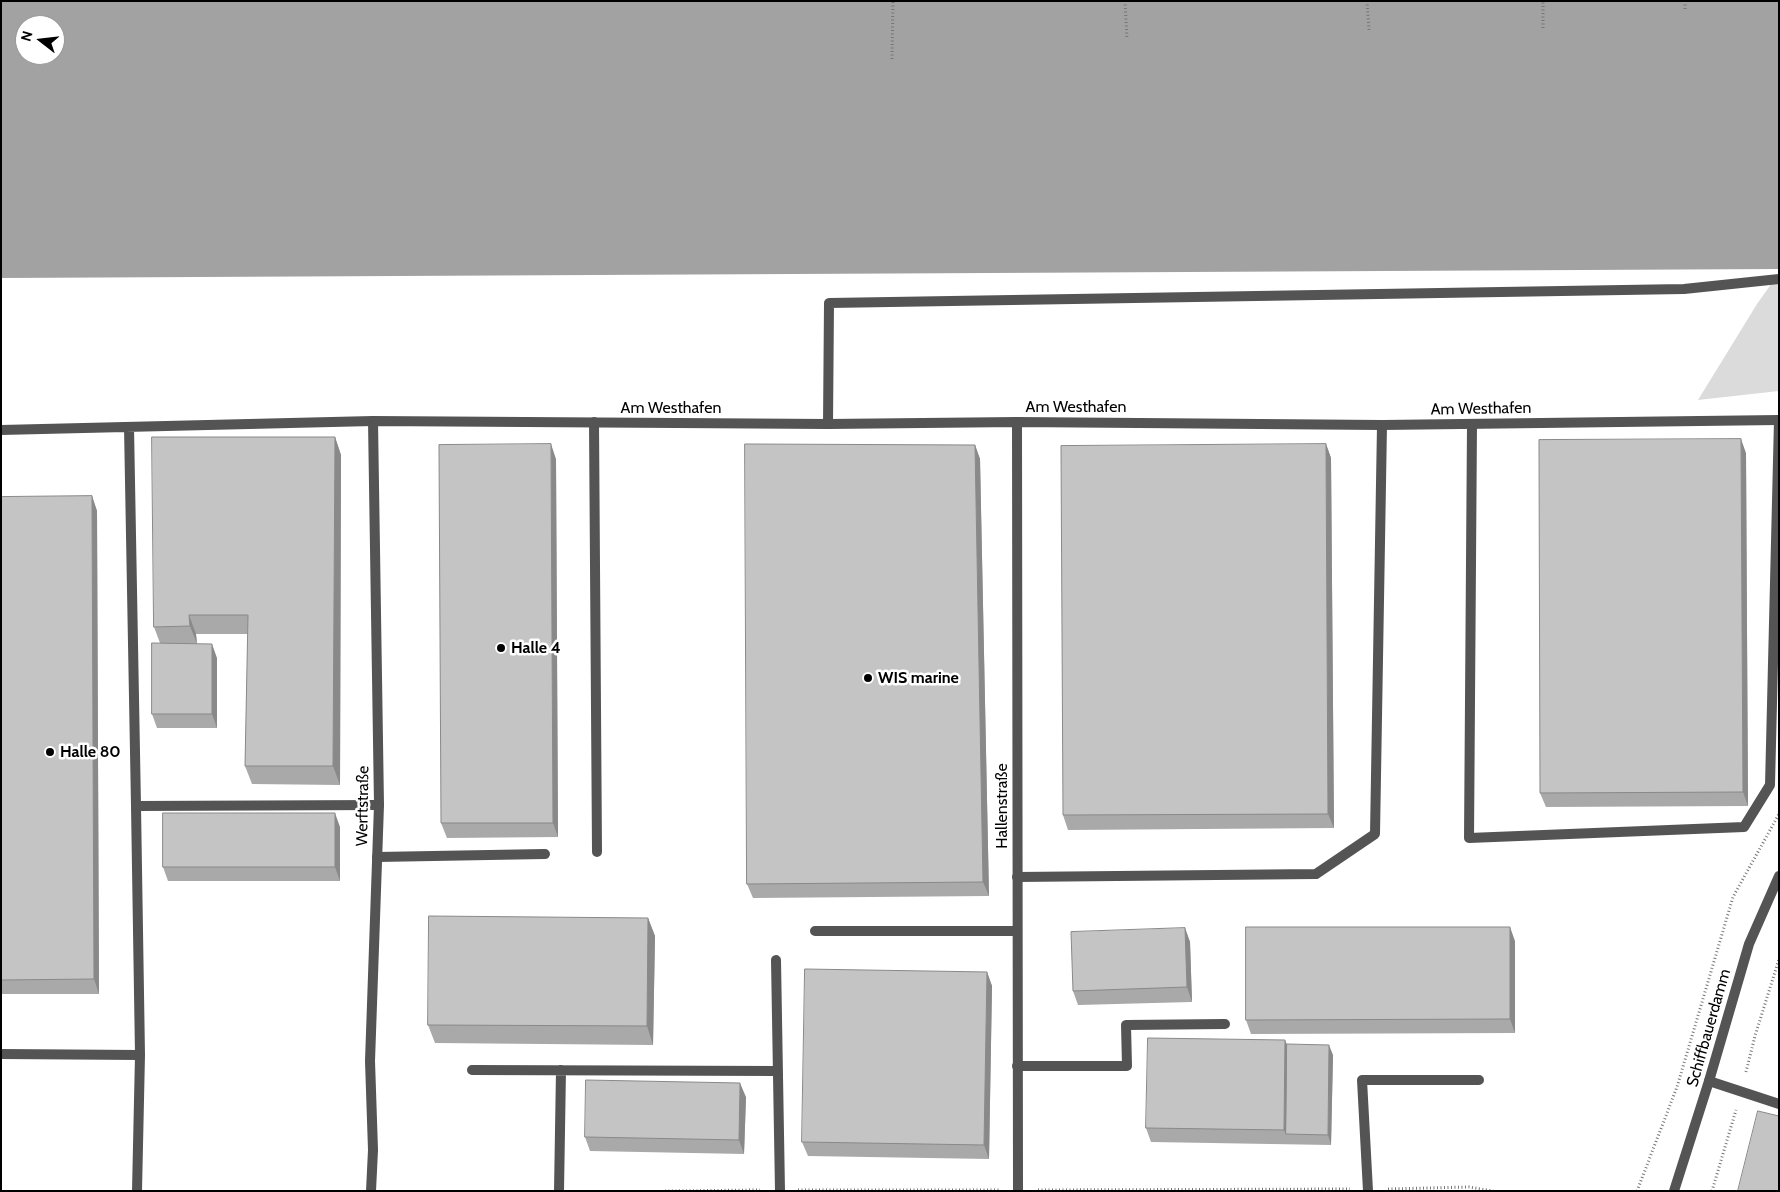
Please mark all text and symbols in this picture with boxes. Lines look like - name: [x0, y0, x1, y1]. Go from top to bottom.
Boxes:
- north arrow: [15, 15, 65, 65]
- text: N: [17, 29, 37, 43]
- street label: Am Westhafen: [1026, 397, 1126, 417]
- street label: Am Westhafen: [621, 398, 721, 418]
- street label: Am Westhafen: [1430, 399, 1532, 419]
- place label: Halle 4: [511, 638, 561, 658]
- marker: Halle 4: [495, 642, 507, 654]
- place label: WIS marine: [878, 668, 959, 688]
- marker: WIS marine: [862, 672, 874, 684]
- place label: Halle 80: [60, 742, 121, 762]
- marker: Halle 80: [44, 746, 56, 758]
- street label: Hallenstraße: [992, 763, 1012, 849]
- street label: Werftstraße: [353, 766, 373, 846]
- street label: Schiffbauerdamm: [1683, 967, 1735, 1089]

